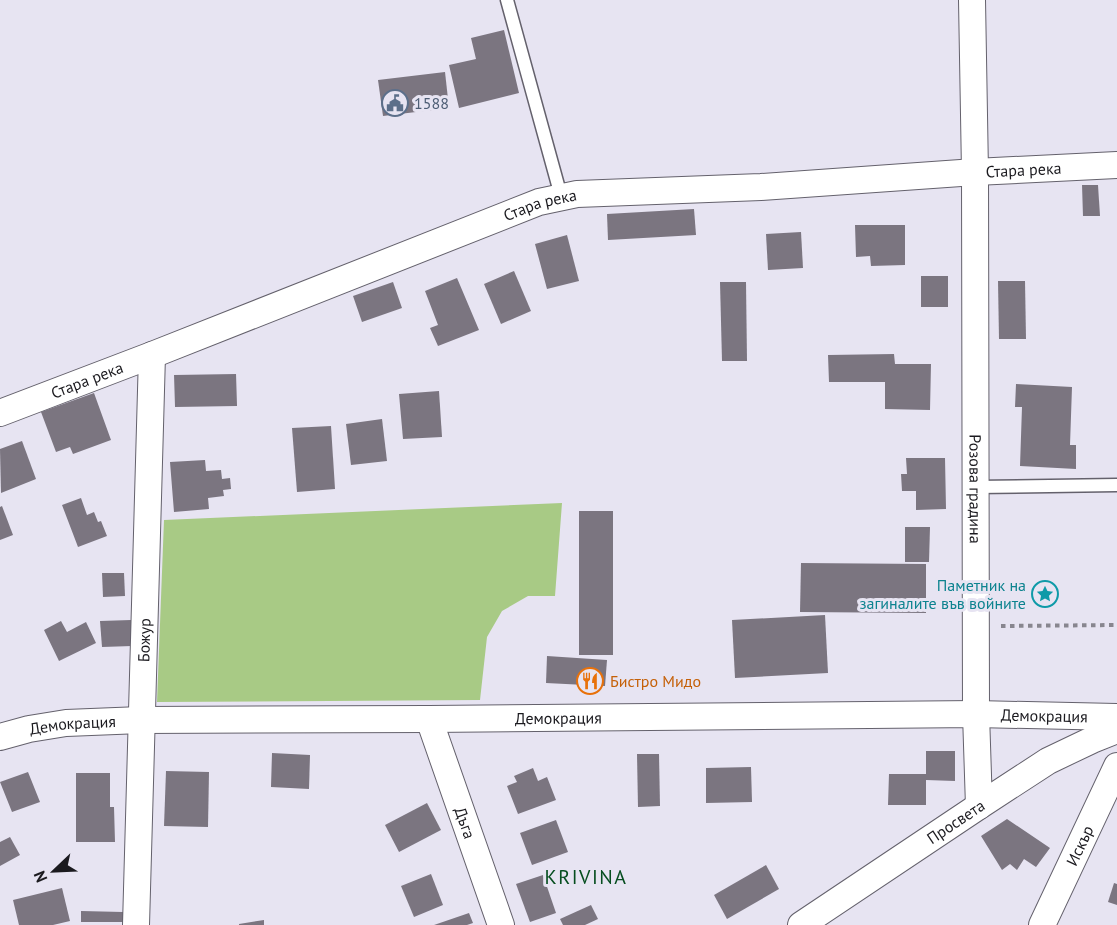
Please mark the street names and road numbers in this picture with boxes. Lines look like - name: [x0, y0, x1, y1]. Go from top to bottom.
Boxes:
- street label: Стара река: [985, 158, 1062, 181]
- street label: Стара река: [500, 184, 578, 225]
- street label: Стара река: [48, 357, 126, 403]
- street label: Розова градина: [965, 434, 986, 544]
- street label: Божур: [133, 618, 155, 662]
- street label: Демокрация: [1001, 705, 1088, 726]
- street label: Демокрация: [515, 707, 602, 728]
- street label: Демокрация: [28, 711, 116, 739]
- street label: Просвета: [923, 795, 988, 848]
- street label: Дъга: [451, 804, 480, 841]
- street label: Искър: [1061, 822, 1098, 869]

